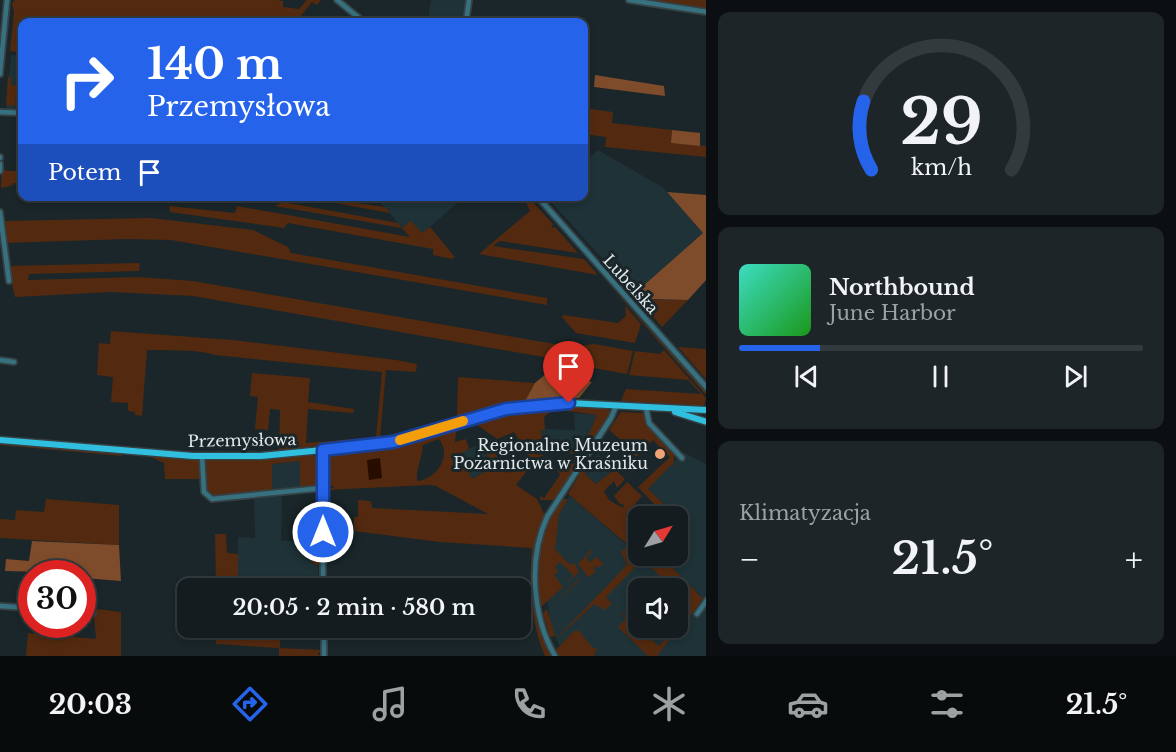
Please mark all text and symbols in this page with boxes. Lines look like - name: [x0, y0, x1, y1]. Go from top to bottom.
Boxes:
- text: 140 m: [147, 38, 283, 90]
- icon: right: [48, 42, 126, 120]
- text: 29: [900, 84, 982, 162]
- text: Przemysłowa: [147, 90, 330, 123]
- text: km/h: [911, 155, 972, 182]
- icon: arrive: [133, 156, 166, 189]
- text: Potem: [48, 159, 121, 186]
- street label: Lubelska: [599, 250, 663, 318]
- text: Northbound: [829, 274, 975, 301]
- text: June Harbor: [829, 301, 956, 325]
- pin: [543, 341, 594, 403]
- icon: arrive: [552, 350, 585, 383]
- icon: previous: [790, 360, 823, 393]
- icon: pause: [924, 360, 957, 393]
- icon: next: [1059, 360, 1092, 393]
- street label: Przemysłowa: [188, 429, 297, 451]
- place label: Regionalne Muzeum Pożarnictwa w Kraśniku: [453, 435, 648, 473]
- marker: Regionalne Muzeum Pożarnictwa w Kraśniku: [653, 447, 667, 461]
- position arrow: [291, 500, 355, 564]
- text: Klimatyzacja: [739, 501, 871, 525]
- north arrow: [628, 506, 688, 566]
- map controls: [628, 506, 688, 638]
- text: 21.5°: [891, 530, 993, 586]
- text: −: [739, 539, 760, 580]
- text: +: [1125, 539, 1143, 580]
- speed limit sign: 30: [18, 560, 96, 638]
- button: sound: [628, 578, 688, 638]
- text: 20:05 · 2 min · 580 m: [232, 594, 476, 621]
- icon: directions: [229, 683, 271, 725]
- icon: music: [369, 683, 411, 725]
- icon: phone: [508, 683, 550, 725]
- icon: climate: [648, 683, 690, 725]
- icon: car: [787, 683, 829, 725]
- icon: filters: [926, 683, 968, 725]
- text: 20:03: [49, 688, 132, 721]
- text: 21.5°: [1066, 688, 1127, 721]

